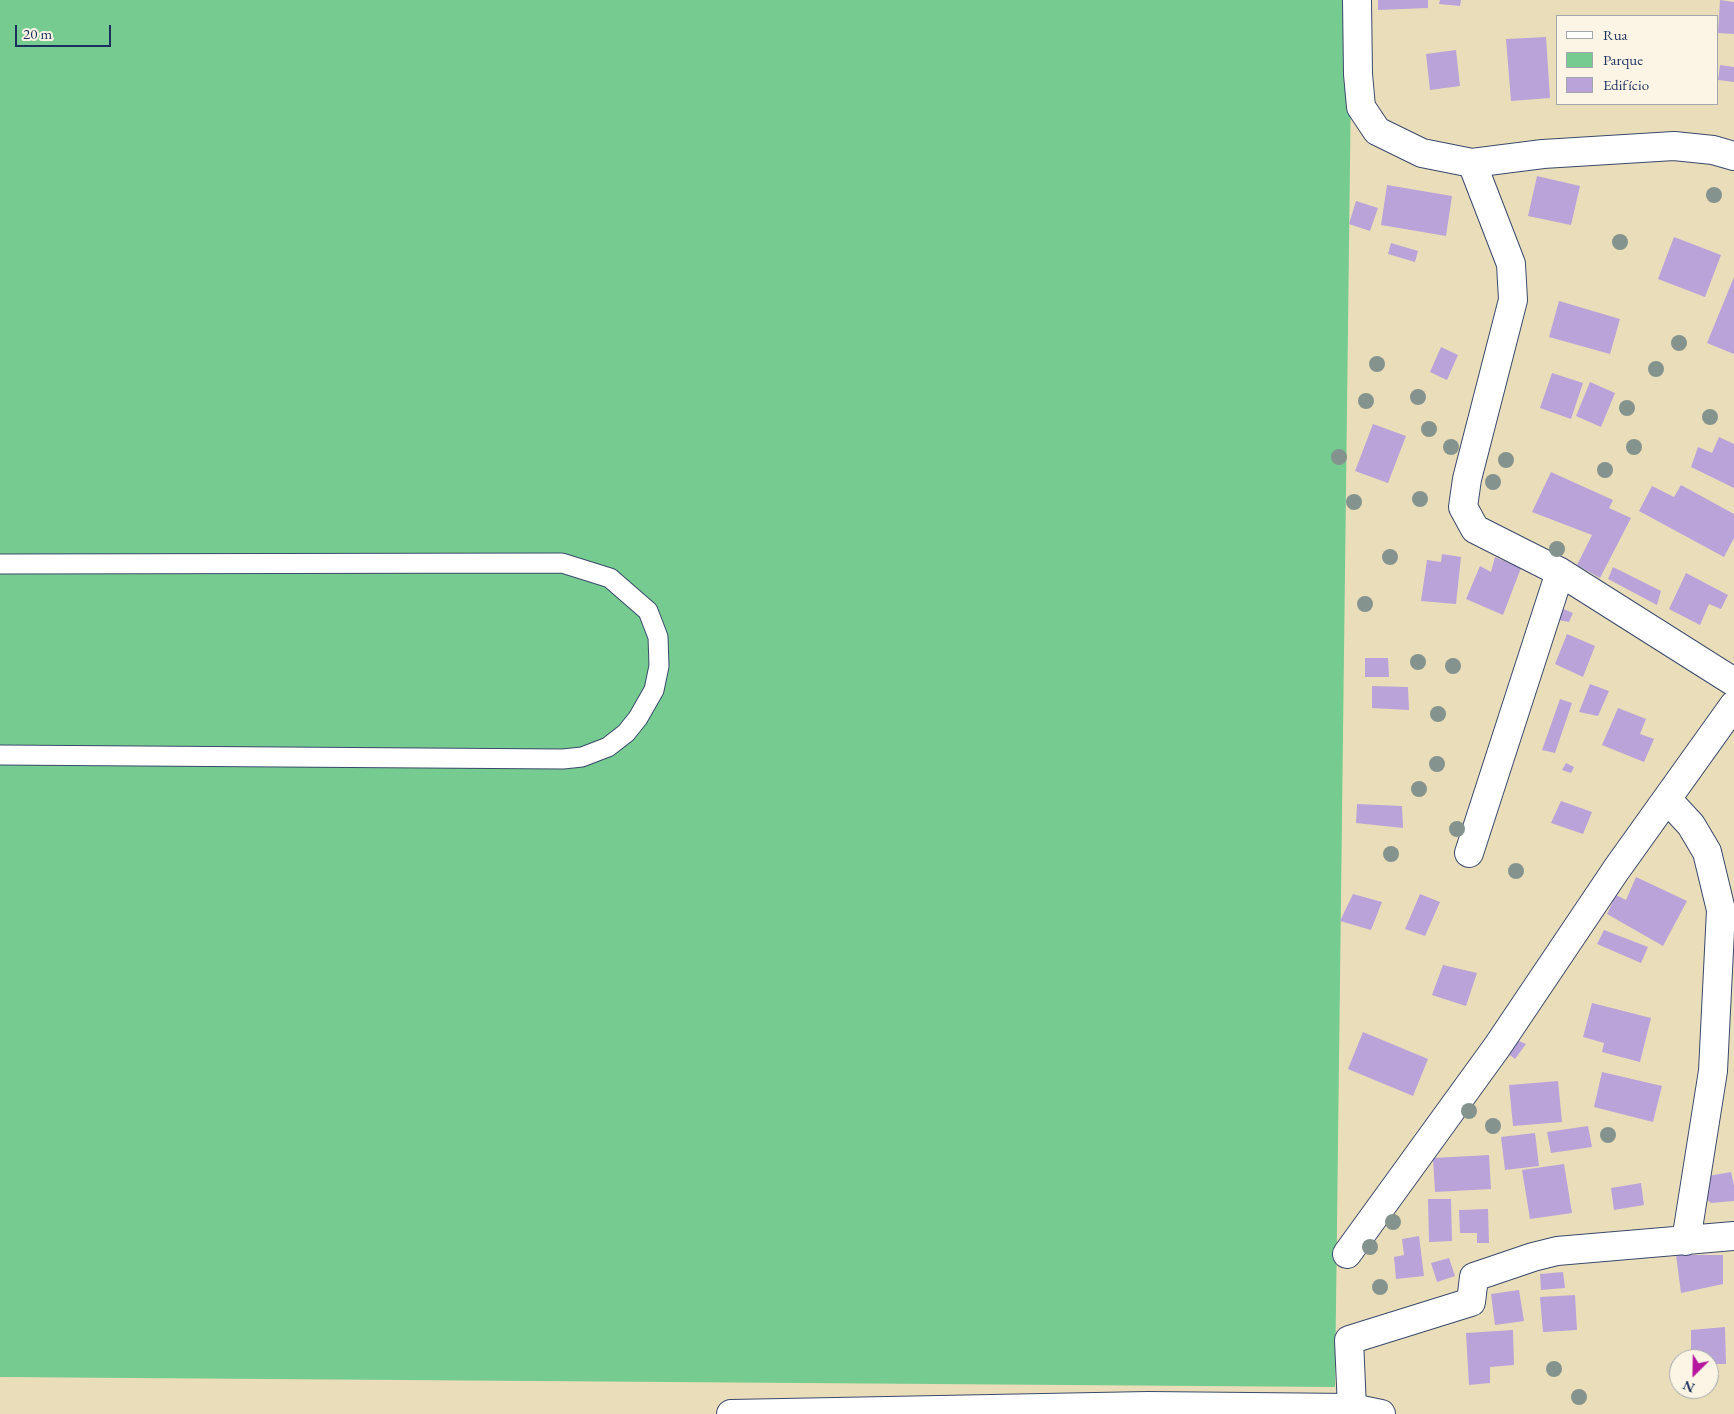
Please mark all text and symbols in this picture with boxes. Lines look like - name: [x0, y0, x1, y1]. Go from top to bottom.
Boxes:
- scale bar: [18, 15, 114, 47]
- legend: [1556, 15, 1719, 105]
- text: 20 m: [23, 24, 52, 43]
- text: Rua: [1603, 25, 1628, 44]
- text: Parque: [1603, 50, 1643, 69]
- text: Edifício: [1603, 75, 1649, 94]
- north arrow: [1669, 1349, 1719, 1399]
- text: N: [1680, 1376, 1697, 1397]

